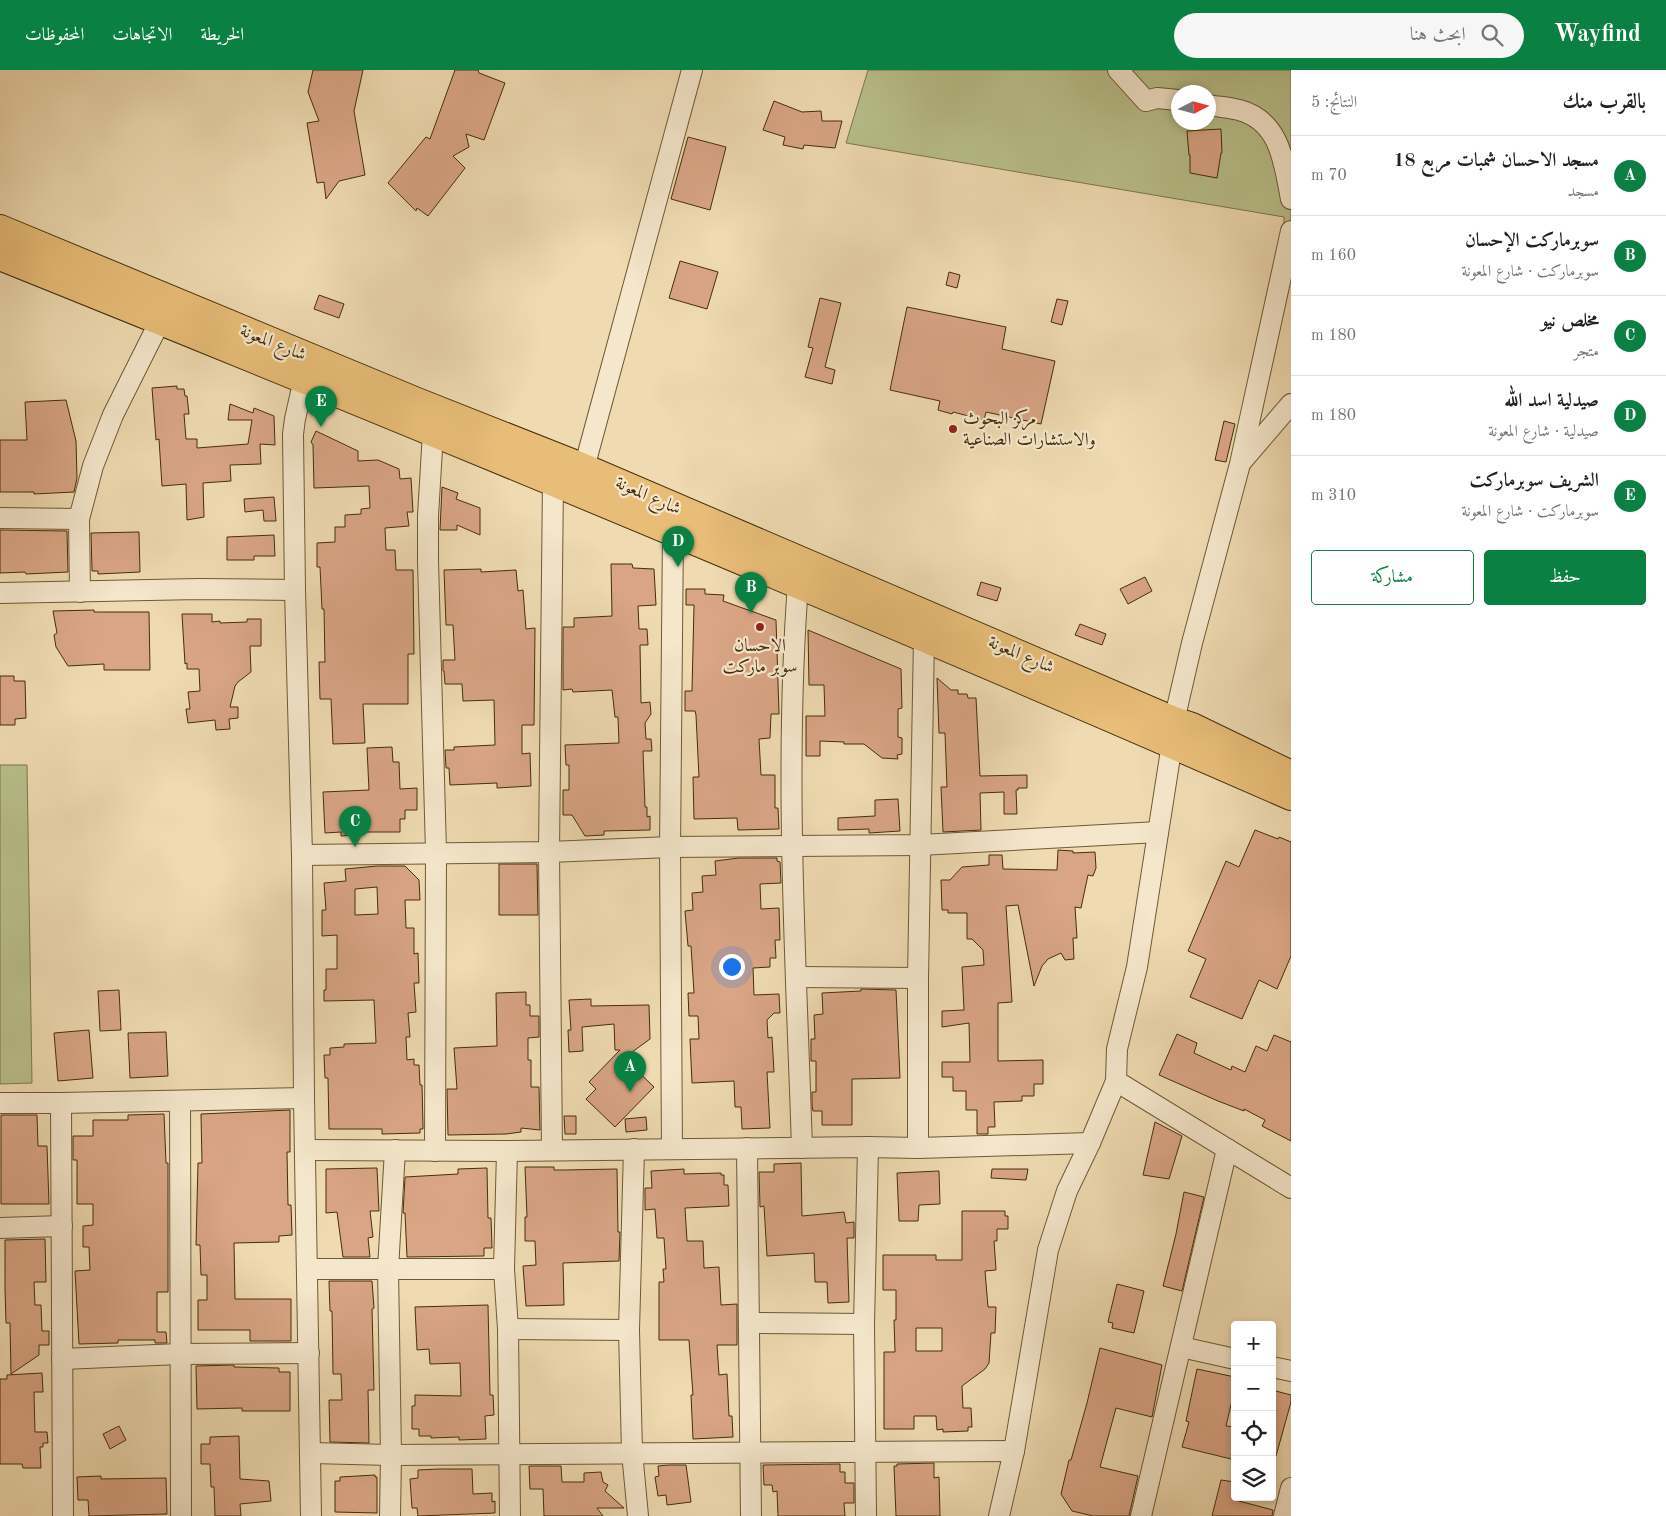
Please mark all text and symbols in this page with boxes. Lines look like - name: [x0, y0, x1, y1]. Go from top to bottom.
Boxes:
- search box: [1174, 13, 1524, 58]
- icon: search: [1478, 21, 1506, 49]
- text: Wayfind: [1554, 23, 1641, 47]
- text: المحفوظات: [25, 26, 84, 44]
- text: الاتجاهات: [112, 26, 172, 44]
- text: الخريطة: [200, 26, 244, 44]
- text: ابحث هنا: [1410, 26, 1466, 45]
- north arrow: [1171, 85, 1216, 130]
- text: بالقرب منك: [1563, 92, 1646, 113]
- text: النتائج: 5: [1311, 95, 1357, 111]
- text: مسجد الاحسان شمبات مربع 18: [1394, 152, 1599, 171]
- text: 70 m: [1311, 168, 1347, 184]
- text: A: [1624, 168, 1636, 184]
- text: مسجد: [1568, 184, 1599, 200]
- text: سوبرماركت الإحسان: [1465, 232, 1599, 251]
- text: 160 m: [1311, 248, 1356, 264]
- text: B: [1624, 248, 1636, 264]
- text: سوبرماركت · شارع المعونة: [1462, 264, 1599, 280]
- text: مخلص نيو: [1541, 312, 1599, 331]
- street label: شارع المعونة: [235, 322, 309, 369]
- text: 180 m: [1311, 328, 1356, 344]
- text: C: [1625, 328, 1635, 344]
- text: متجر: [1574, 344, 1599, 360]
- pin: E: [305, 386, 337, 427]
- text: صيدلية اسد الله: [1504, 392, 1599, 411]
- place label: مركز البحوث والاستشارات الصناعية: [963, 408, 1096, 450]
- text: 180 m: [1311, 408, 1356, 424]
- text: D: [1624, 408, 1636, 424]
- marker: مركز البحوث والاستشارات الصناعية: [947, 423, 959, 435]
- text: صيدلية · شارع المعونة: [1488, 424, 1599, 440]
- text: الشريف سوبرماركت: [1470, 472, 1599, 491]
- street label: شارع المعونة: [611, 474, 683, 523]
- text: 310 m: [1311, 488, 1356, 504]
- text: E: [1624, 488, 1636, 504]
- text: سوبرماركت · شارع المعونة: [1462, 504, 1599, 520]
- pin: D: [662, 526, 694, 567]
- button: مشاركة: [1311, 550, 1474, 605]
- button: حفظ: [1484, 550, 1646, 605]
- pin: B: [735, 572, 767, 613]
- marker: الاحسان سوبر ماركت: [754, 621, 766, 633]
- street label: شارع المعونة: [983, 633, 1057, 681]
- place label: الاحسان سوبر ماركت: [723, 637, 797, 677]
- pin: C: [339, 806, 371, 847]
- your location: [719, 954, 745, 980]
- pin: A: [614, 1051, 646, 1092]
- map controls: [1231, 1321, 1276, 1501]
- button: +: [1231, 1321, 1276, 1366]
- button: −: [1231, 1366, 1276, 1411]
- button: locate: [1231, 1411, 1276, 1456]
- button: layers: [1231, 1456, 1276, 1501]

